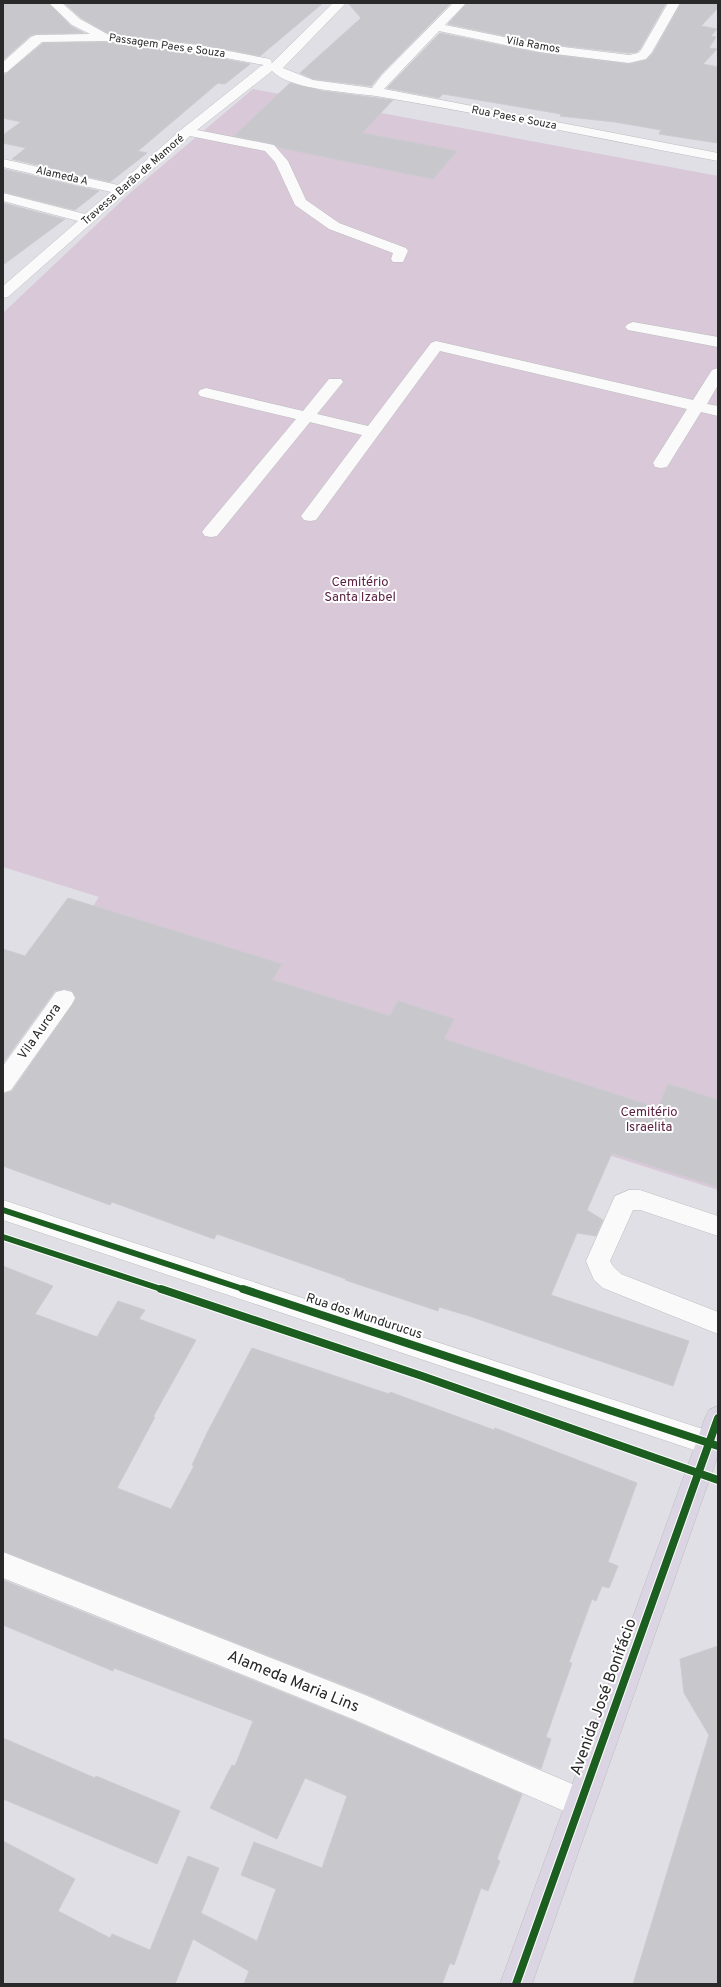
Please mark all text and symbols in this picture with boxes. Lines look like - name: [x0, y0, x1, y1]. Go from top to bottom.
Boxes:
- street label: Passagem Paes e Souza: [108, 31, 226, 61]
- street label: Vila Ramos: [505, 33, 561, 57]
- street label: Rua Paes e Souza: [470, 103, 558, 133]
- street label: Travessa Barão de Mamoré: [79, 131, 187, 228]
- street label: Alameda A: [34, 163, 90, 189]
- park label: Cemitério Santa Izabel: [324, 575, 396, 606]
- street label: Vila Aurora: [15, 1001, 65, 1063]
- park label: Cemitério Israelita: [620, 1105, 678, 1136]
- street label: Rua dos Mundurucus: [304, 1291, 424, 1343]
- street label: Avenida José Bonifácio: [566, 1616, 642, 1778]
- street label: Alameda Maria Lins: [224, 1646, 362, 1718]

